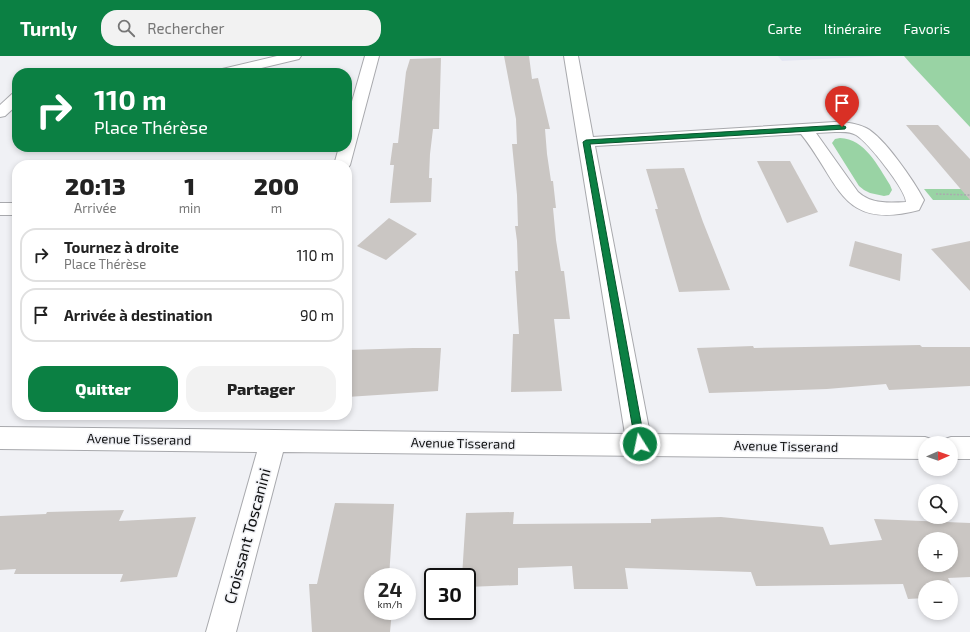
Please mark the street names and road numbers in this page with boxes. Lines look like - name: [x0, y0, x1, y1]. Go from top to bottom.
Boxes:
- street label: Avenue Tisserand: [87, 430, 191, 448]
- street label: Avenue Tisserand: [411, 434, 515, 452]
- street label: Avenue Tisserand: [734, 437, 838, 455]
- street label: Croissant Toscanini: [219, 466, 274, 606]

